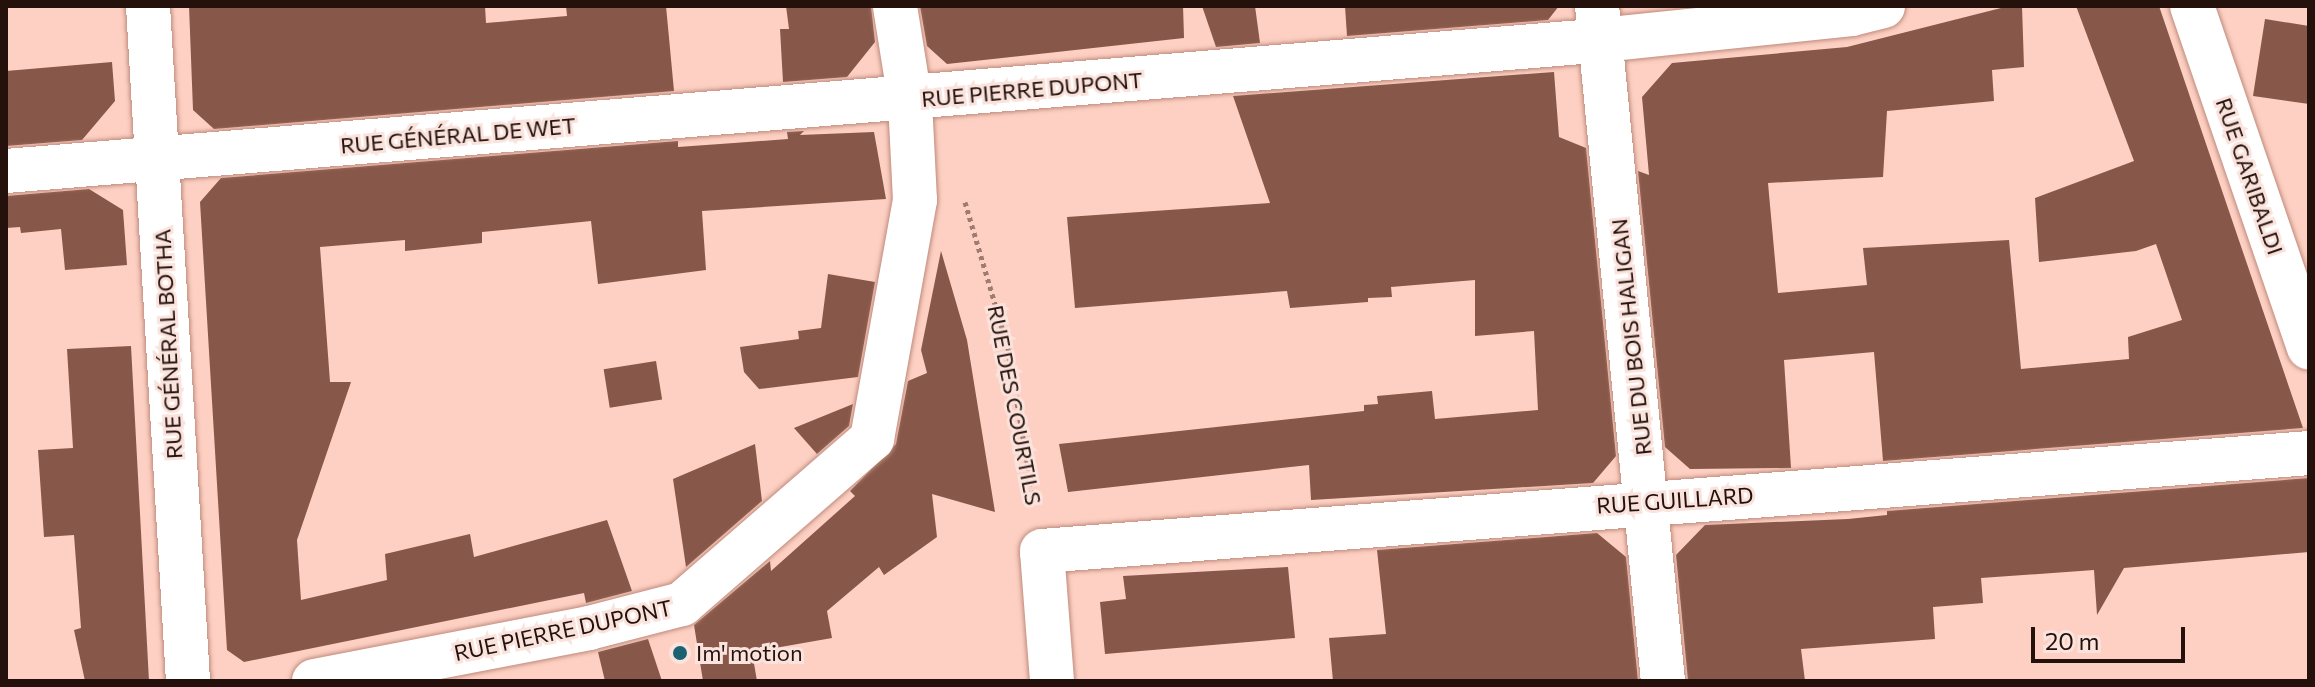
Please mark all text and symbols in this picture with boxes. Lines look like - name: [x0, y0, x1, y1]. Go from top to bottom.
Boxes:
- street label: RUE PIERRE DUPONT: [920, 66, 1144, 112]
- street label: RUE GARIBALDI: [2211, 94, 2289, 258]
- street label: RUE GÉNÉRAL DE WET: [339, 112, 577, 158]
- street label: RUE DU BOIS HALIGAN: [1605, 217, 1657, 457]
- street label: RUE GÉNÉRAL BOTHA: [149, 228, 187, 460]
- street label: RUE DES COURTILS: [983, 303, 1047, 507]
- street label: RUE GUILLARD: [1596, 481, 1754, 519]
- street label: RUE PIERRE DUPONT: [452, 594, 674, 666]
- scale bar: [2035, 611, 2189, 661]
- text: 20 m: [2045, 626, 2099, 655]
- place label: Im' motion: [696, 640, 803, 666]
- marker: Im' motion: [671, 644, 689, 662]

